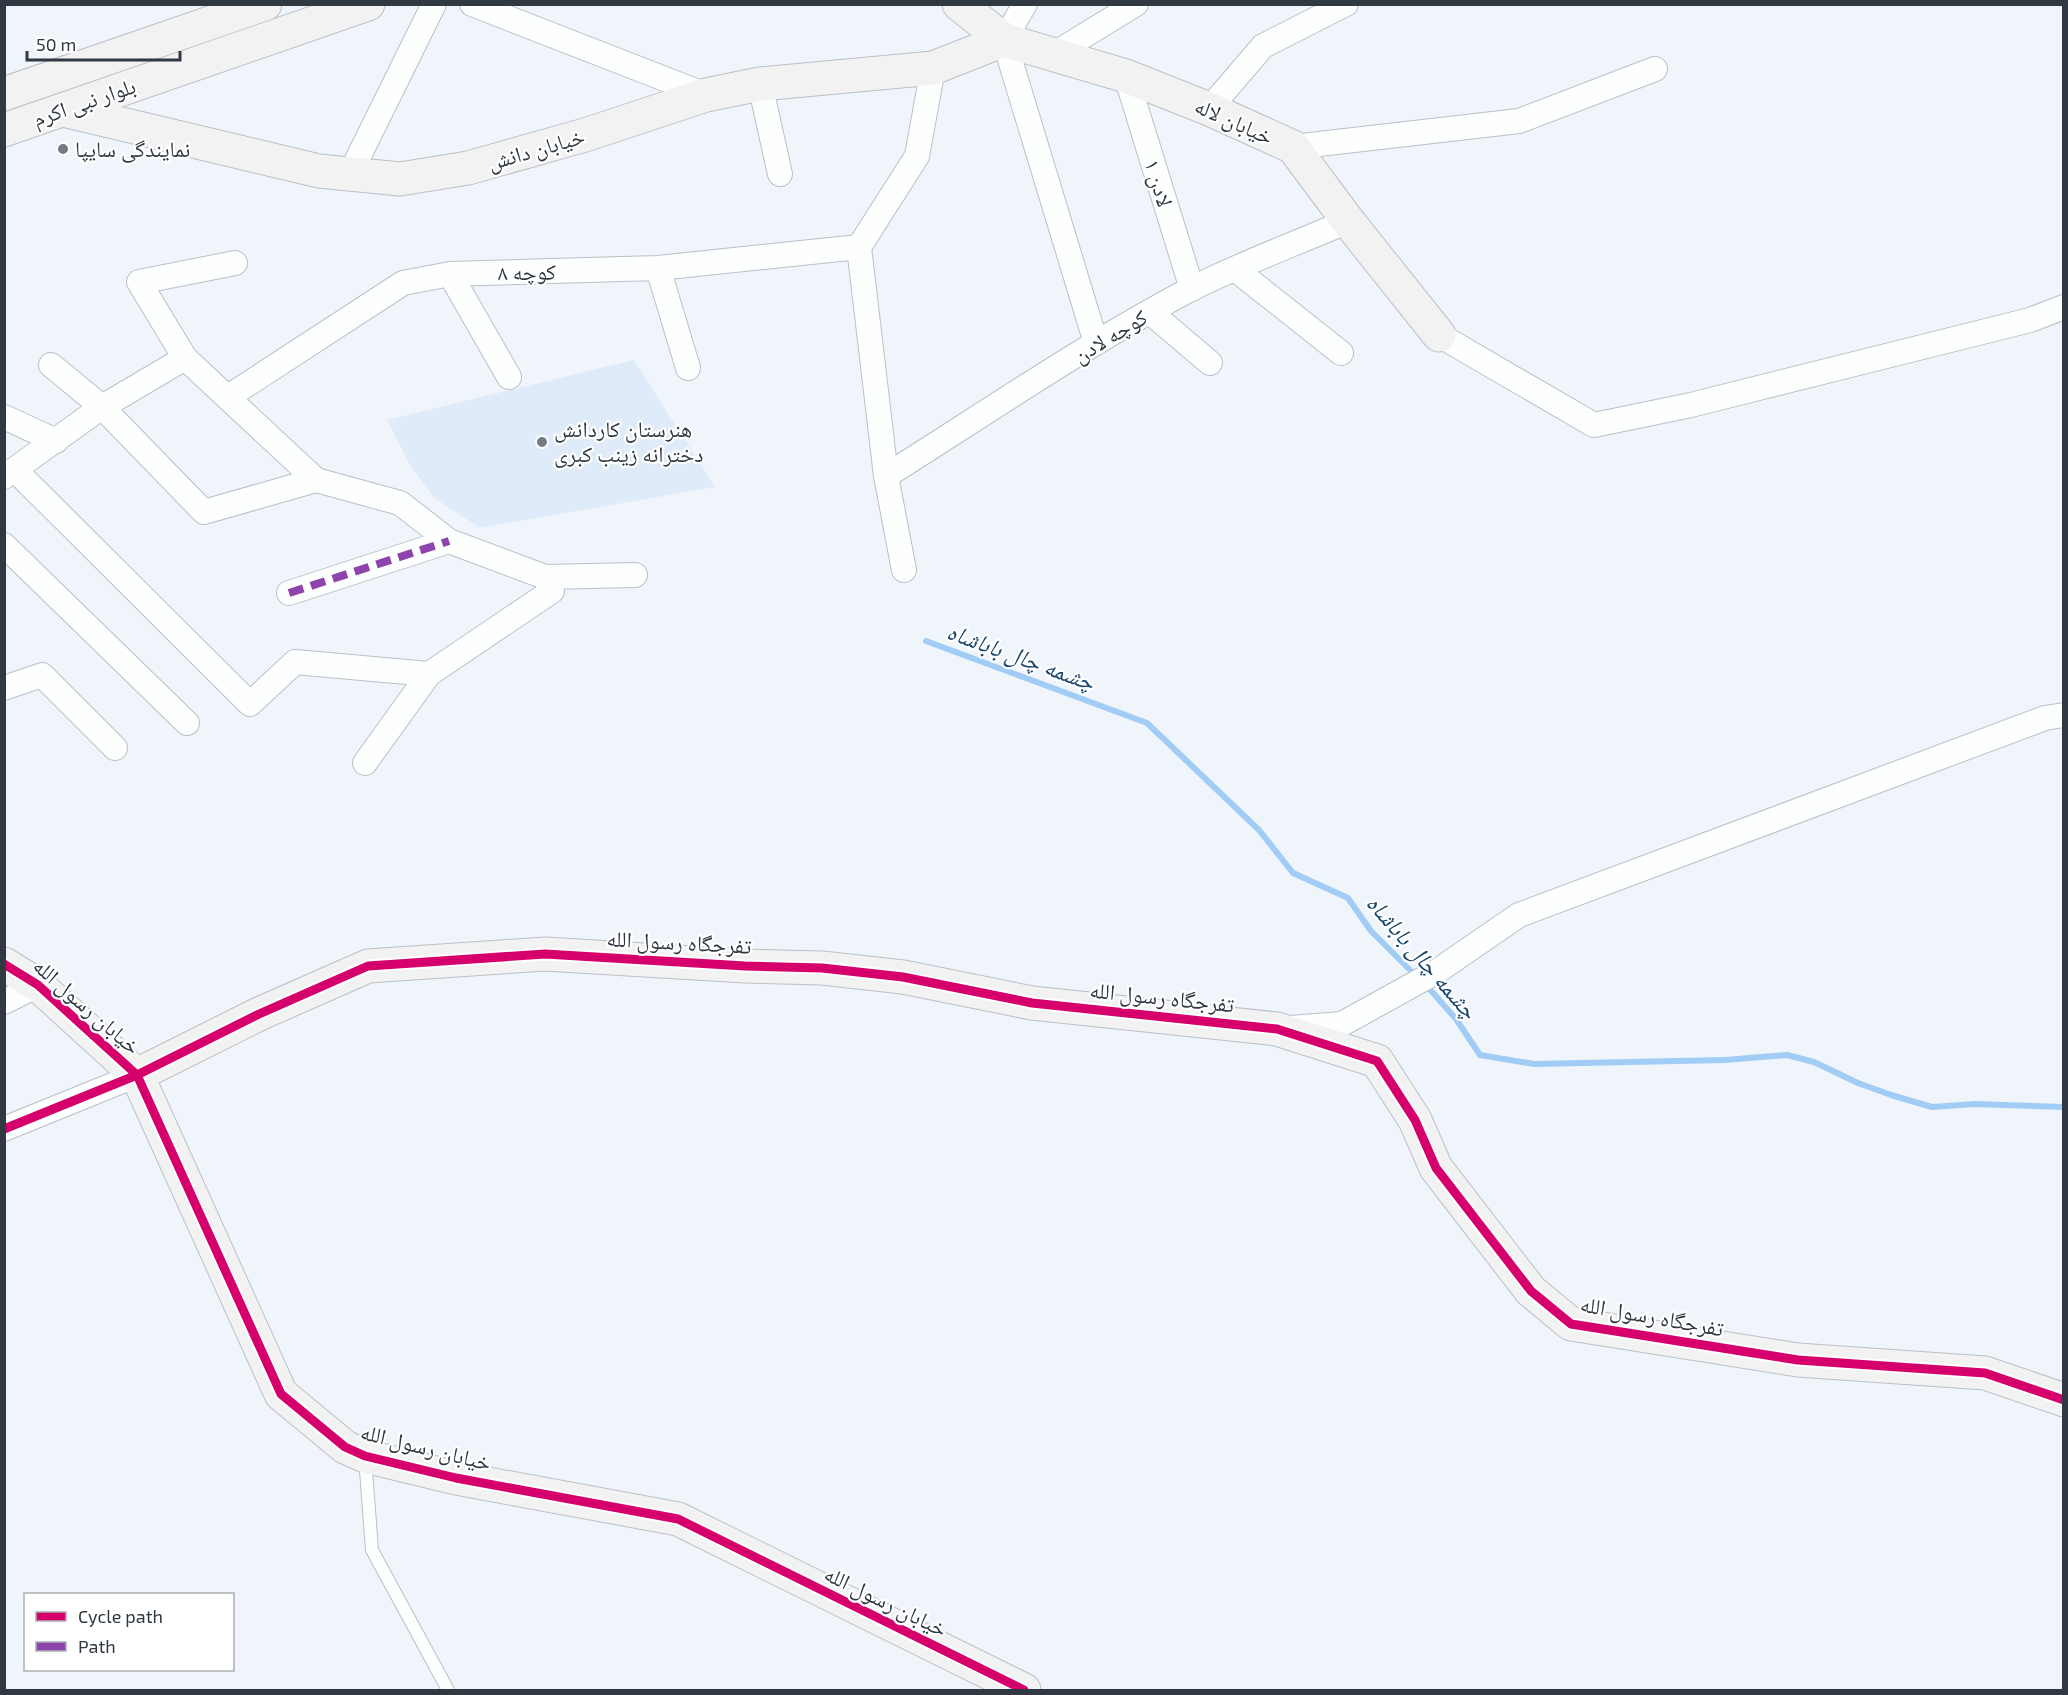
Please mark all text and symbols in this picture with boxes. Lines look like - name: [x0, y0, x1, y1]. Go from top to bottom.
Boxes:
- scale bar: [27, 24, 180, 62]
- text: 50 m: [36, 33, 76, 55]
- street label: بلوار نبی اکرم: [29, 71, 139, 134]
- street label: خیابان لاله: [1190, 91, 1278, 151]
- street label: خیابان دانش: [484, 122, 588, 176]
- place label: نمایندگی سایپا: [75, 135, 190, 163]
- marker: نمایندگی سایپا: [56, 142, 70, 156]
- street label: لادن ۱: [1139, 156, 1179, 210]
- street label: کوچه ۸: [498, 257, 556, 286]
- street label: کوچه لادن: [1068, 303, 1152, 369]
- place label: هنرستان کاردانش دخترانه زینب کبری: [554, 415, 703, 468]
- marker: هنرستان کاردانش دخترانه زینب کبری: [535, 435, 549, 449]
- water label: چشمه چال باباشاه: [943, 615, 1100, 698]
- water label: چشمه چال باباشاه: [1360, 888, 1485, 1026]
- street label: تفرجگاه رسول الله: [606, 924, 753, 960]
- street label: خیابان رسول الله: [27, 952, 147, 1060]
- street label: تفرجگاه رسول الله: [1088, 975, 1236, 1019]
- street label: تفرجگاه رسول الله: [1578, 1290, 1726, 1342]
- street label: خیابان رسول الله: [358, 1417, 494, 1477]
- street label: خیابان رسول الله: [820, 1559, 952, 1643]
- legend: [24, 1593, 234, 1671]
- text: Cycle path: [78, 1605, 163, 1627]
- text: Path: [78, 1635, 116, 1657]

